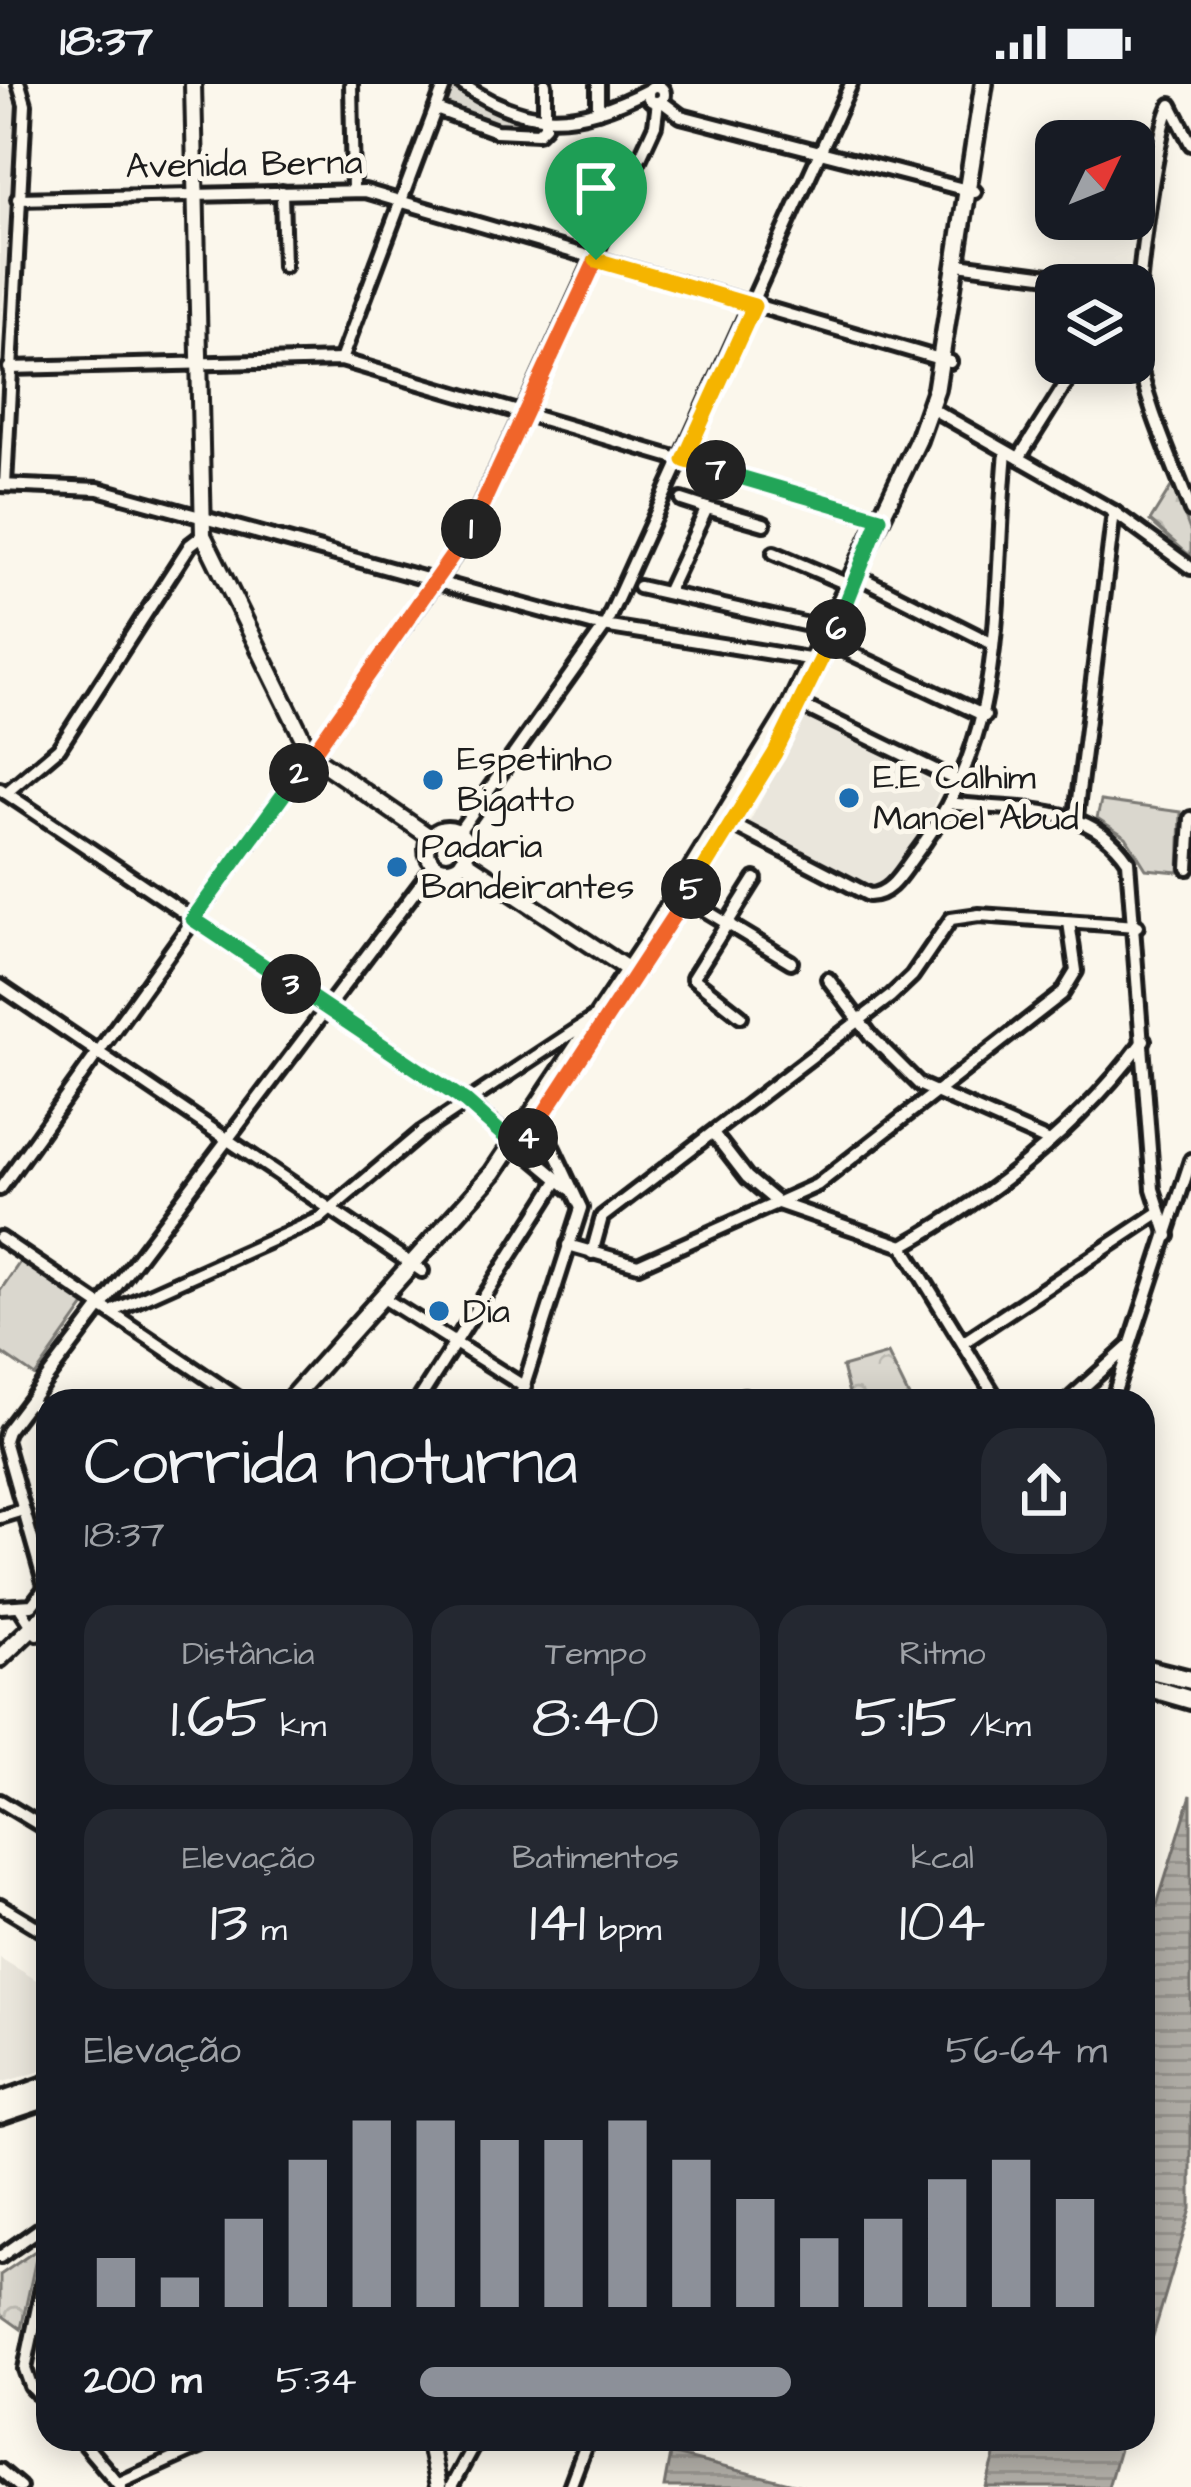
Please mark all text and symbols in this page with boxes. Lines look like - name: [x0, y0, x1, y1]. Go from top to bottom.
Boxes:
- text: 18:37: [60, 11, 153, 73]
- north arrow: [1035, 120, 1155, 240]
- map controls: [1035, 120, 1155, 384]
- street label: Avenida Berna: [125, 137, 363, 193]
- pin: [545, 137, 647, 260]
- icon: arrive: [563, 155, 629, 221]
- button: layers: [1035, 264, 1155, 384]
- pin: 7: [686, 440, 746, 500]
- text: 7: [706, 447, 726, 493]
- pin: 1: [441, 499, 501, 559]
- text: 1: [469, 506, 473, 552]
- pin: 6: [806, 599, 866, 659]
- text: 6: [826, 606, 846, 652]
- place label: Espetinho Bigatto: [457, 734, 612, 827]
- pin: 2: [269, 743, 329, 803]
- text: 2: [290, 750, 308, 796]
- place label: E.E Calhim Manoel Abud: [873, 752, 1079, 844]
- marker: Espetinho Bigatto: [420, 767, 446, 793]
- marker: E.E Calhim Manoel Abud: [836, 785, 862, 811]
- place label: Padaria Bandeirantes: [421, 821, 635, 913]
- marker: Padaria Bandeirantes: [384, 854, 410, 880]
- pin: 5: [661, 859, 721, 919]
- text: 5: [679, 866, 703, 912]
- pin: 3: [261, 954, 321, 1014]
- text: 3: [283, 961, 299, 1007]
- pin: 4: [498, 1108, 558, 1168]
- text: 4: [517, 1115, 539, 1161]
- place label: Dia: [463, 1286, 510, 1337]
- marker: Dia: [426, 1298, 452, 1324]
- text: Corrida noturna: [84, 1418, 578, 1510]
- button: share: [981, 1428, 1107, 1554]
- text: 18:37: [84, 1509, 165, 1563]
- text: Distância: [182, 1631, 315, 1677]
- text: Tempo: [545, 1631, 646, 1677]
- text: Ritmo: [899, 1631, 986, 1677]
- text: 1.65: [171, 1677, 267, 1760]
- text: 8:40: [532, 1677, 659, 1760]
- text: 5:15: [854, 1677, 957, 1760]
- text: km: [267, 1703, 326, 1749]
- text: /km: [957, 1703, 1031, 1749]
- text: Elevação: [182, 1835, 315, 1881]
- text: Batimentos: [512, 1835, 679, 1881]
- text: kcal: [911, 1835, 974, 1881]
- text: 13: [210, 1881, 248, 1964]
- text: 141: [530, 1881, 586, 1964]
- text: 104: [899, 1881, 986, 1964]
- text: m: [248, 1907, 287, 1953]
- text: bpm: [586, 1907, 662, 1953]
- text: Elevação: [84, 2025, 241, 2079]
- text: 56–64 m: [946, 2025, 1107, 2079]
- text: 200 m: [84, 2355, 202, 2409]
- text: 5:34: [276, 2355, 357, 2409]

